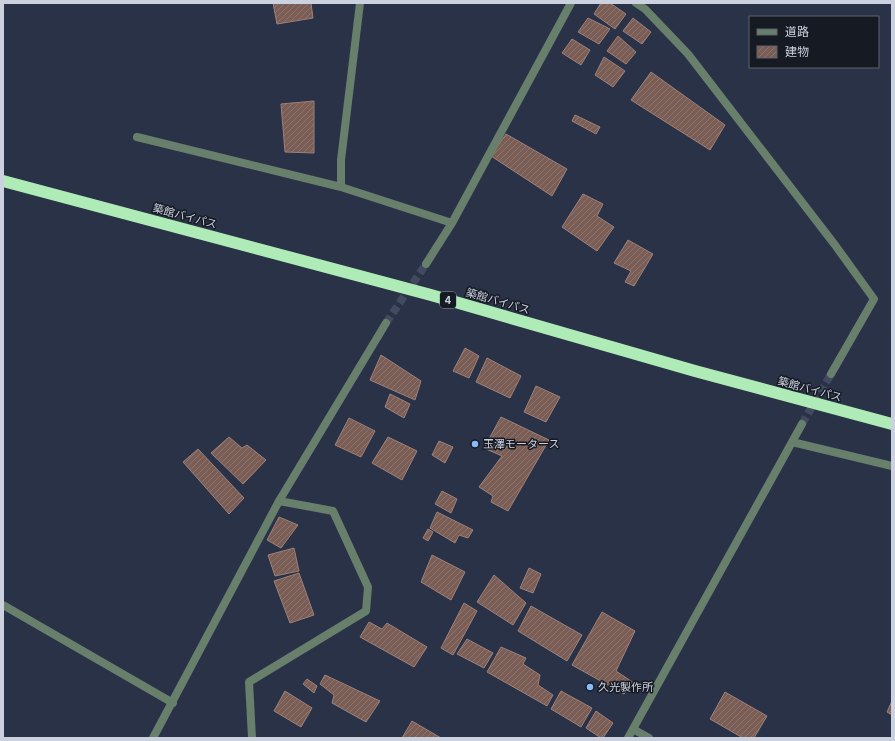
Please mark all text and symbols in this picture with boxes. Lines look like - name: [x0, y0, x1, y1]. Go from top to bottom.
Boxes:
- legend: [749, 16, 879, 68]
- text: 道路: [785, 24, 809, 39]
- text: 建物: [785, 44, 809, 59]
- street label: 築館バイパス: [151, 201, 219, 231]
- street label: 築館バイパス: [464, 285, 532, 317]
- road number: 4: [440, 292, 456, 308]
- street label: 築館バイパス: [776, 374, 844, 404]
- place label: 玉澤モータース: [483, 437, 559, 451]
- marker: 玉澤モータース: [470, 439, 480, 449]
- place label: 久光製作所: [598, 680, 654, 694]
- marker: 久光製作所: [585, 682, 595, 692]

